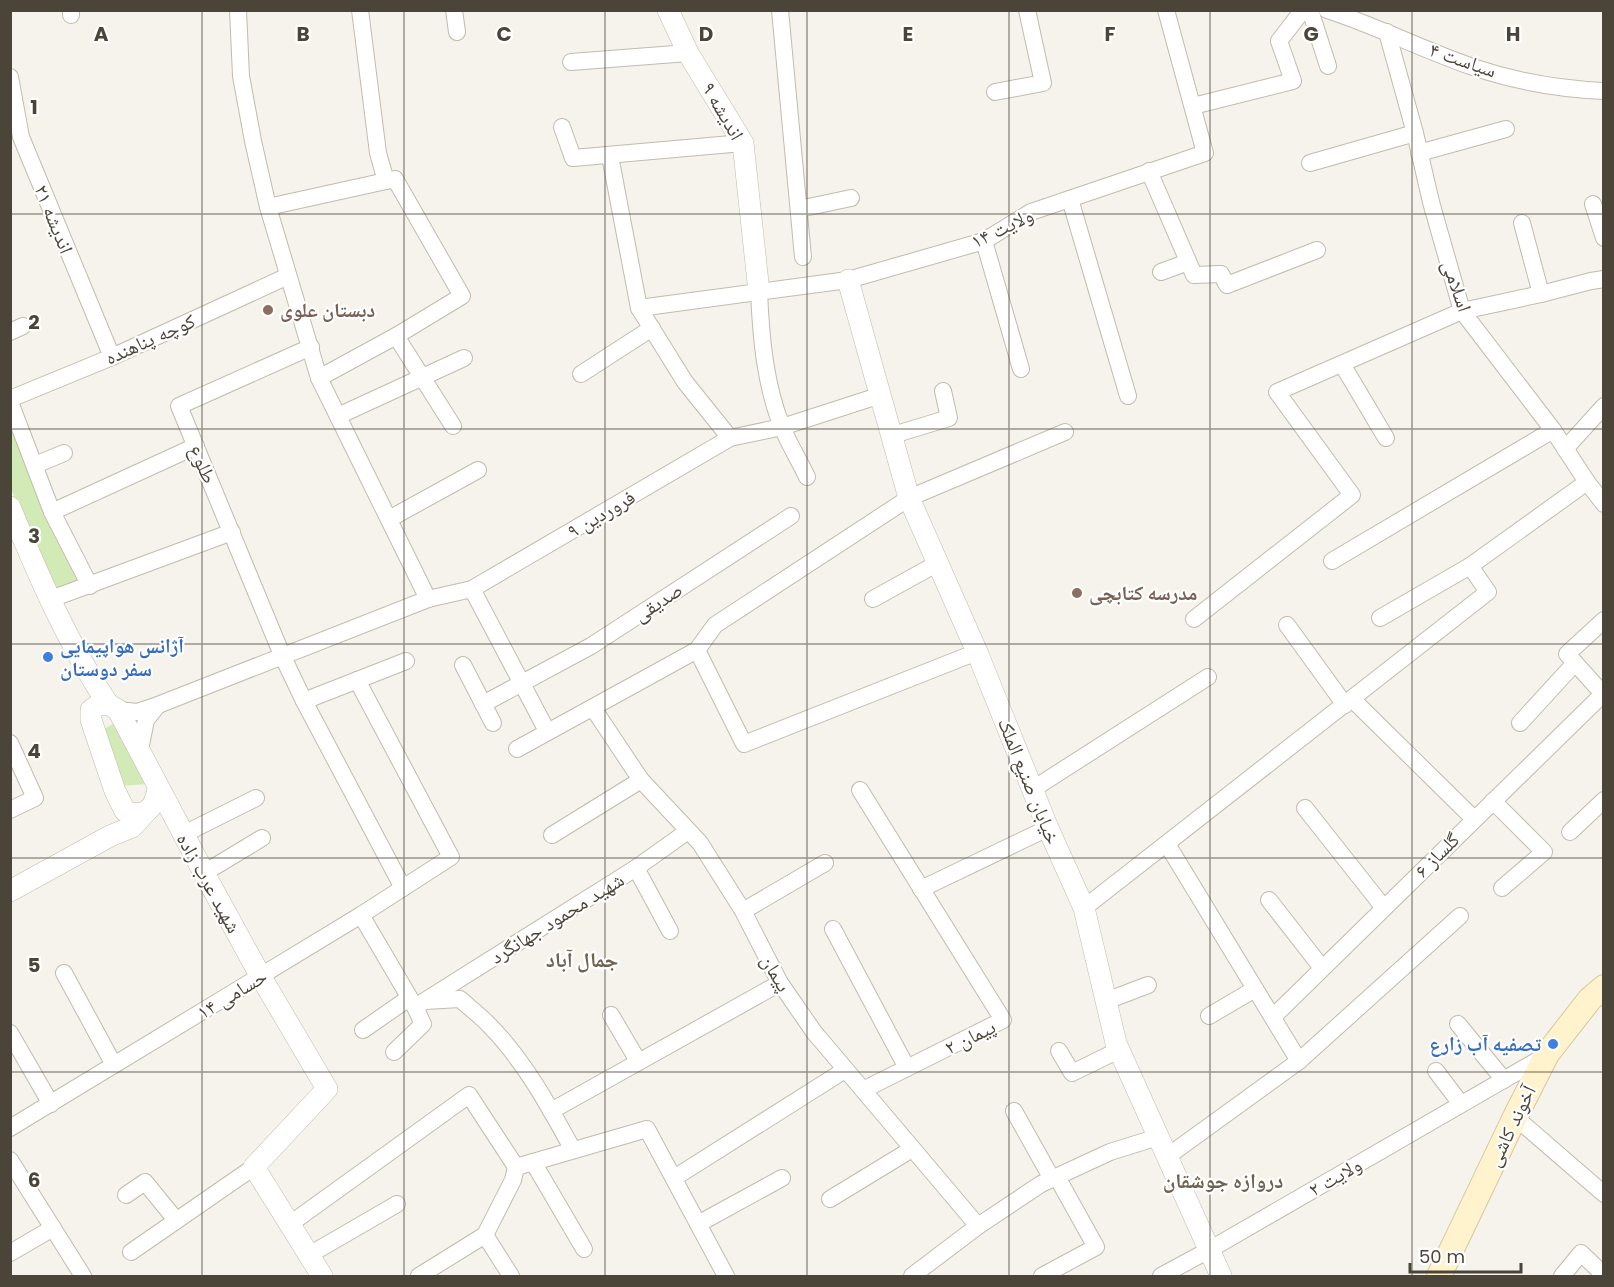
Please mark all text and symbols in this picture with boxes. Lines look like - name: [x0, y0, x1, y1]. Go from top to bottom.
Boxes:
- text: A: [94, 20, 109, 48]
- text: B: [296, 20, 310, 48]
- text: C: [496, 20, 512, 48]
- text: D: [699, 20, 713, 48]
- text: E: [903, 20, 913, 48]
- text: F: [1105, 20, 1116, 48]
- text: G: [1303, 20, 1319, 48]
- text: H: [1506, 20, 1520, 48]
- street label: سیاست ۴: [1426, 35, 1500, 85]
- street label: اندیشه ۹: [695, 77, 751, 145]
- text: 1: [30, 93, 38, 121]
- street label: اندیشه ۲۱: [27, 180, 81, 258]
- street label: ولایت ۱۴: [966, 201, 1038, 255]
- street label: اسلامی: [1435, 256, 1479, 316]
- place label: دبستان علوی: [280, 296, 375, 324]
- marker: دبستان علوی: [261, 303, 275, 317]
- street label: کوچه پناهنده: [100, 307, 200, 371]
- text: 2: [28, 308, 40, 336]
- street label: طلوع: [182, 440, 224, 488]
- street label: فروردین ۹: [562, 483, 640, 545]
- text: 3: [28, 522, 40, 550]
- street label: صدیقی: [628, 576, 688, 628]
- place label: مدرسه کتابچی: [1089, 579, 1198, 607]
- marker: مدرسه کتابچی: [1070, 586, 1084, 600]
- place label: آژانس هواپیمایی سفر دوستان: [60, 632, 184, 683]
- marker: آژانس هواپیمایی سفر دوستان: [41, 650, 55, 664]
- street label: خیابان صنیع الملک: [991, 714, 1067, 849]
- text: 4: [27, 737, 41, 765]
- street label: گلساز ۶: [1408, 826, 1466, 884]
- street label: شهید عرب زاده: [170, 828, 248, 938]
- street label: شهید محمود جهانگرد: [485, 866, 629, 970]
- district label: جمال آباد: [546, 945, 618, 974]
- street label: پیمان: [754, 949, 798, 997]
- text: 5: [28, 951, 41, 979]
- street label: حسامی ۱۴: [192, 962, 273, 1026]
- street label: پیمان ۲: [940, 1013, 1000, 1061]
- place label: تصفیه آب زارع: [1429, 1030, 1542, 1058]
- marker: تصفیه آب زارع: [1546, 1037, 1560, 1051]
- street label: آخوند کاشی: [1479, 1080, 1543, 1171]
- street label: ولایت ۲: [1303, 1151, 1367, 1203]
- text: 6: [28, 1166, 40, 1194]
- district label: دروازه جوشقان: [1163, 1166, 1283, 1195]
- scale bar: [1410, 1236, 1521, 1274]
- text: 50 m: [1419, 1244, 1465, 1269]

